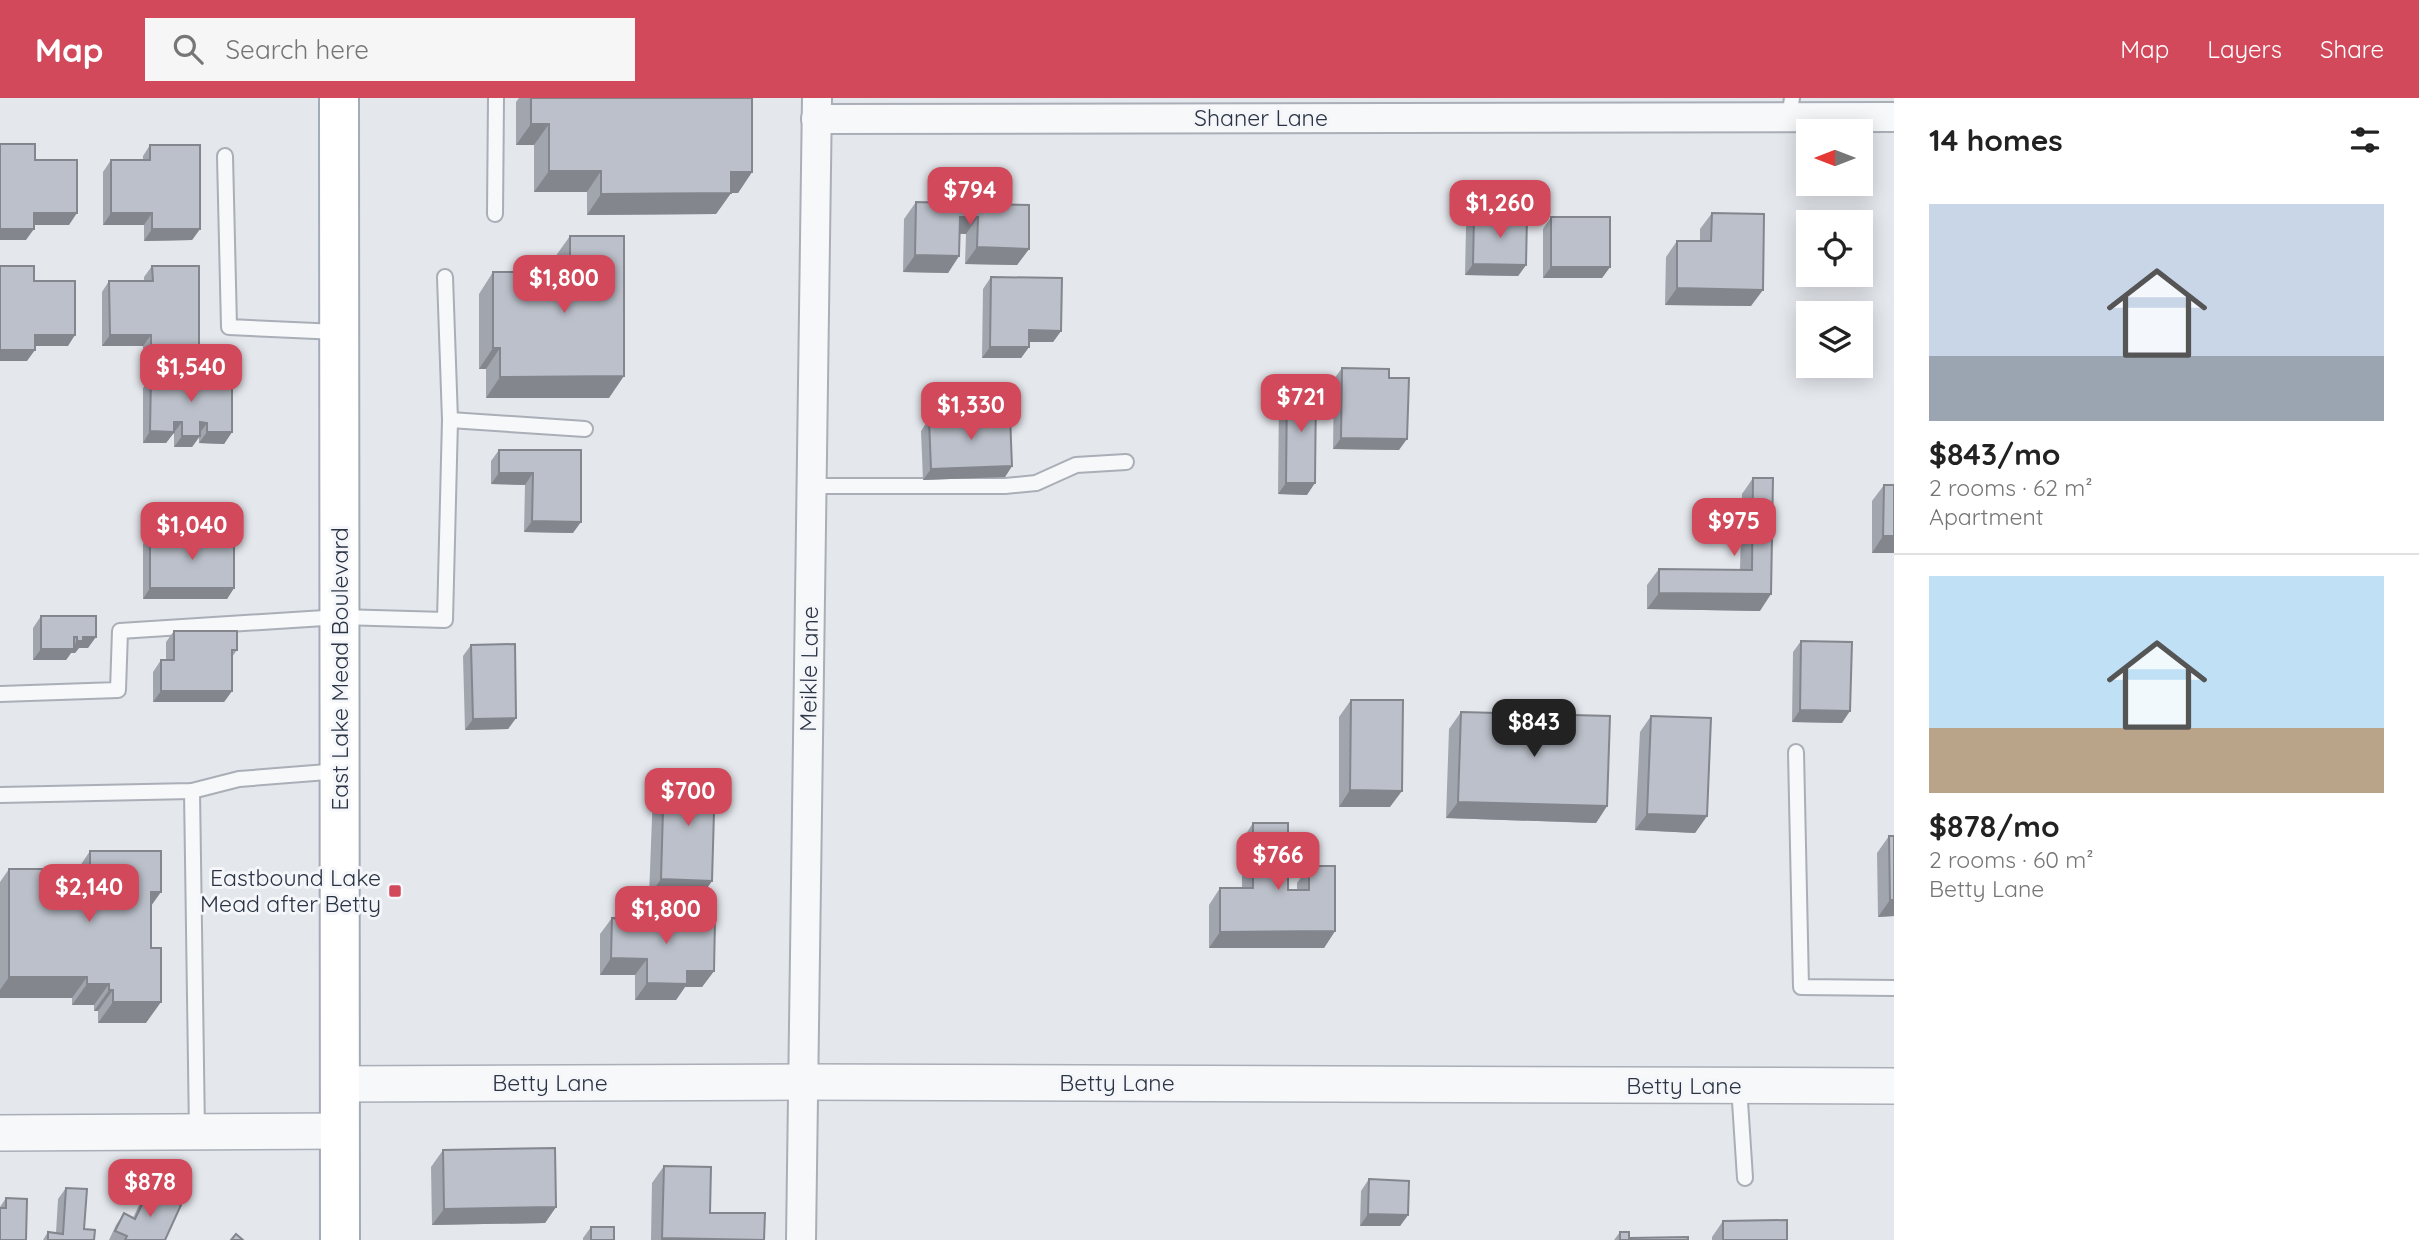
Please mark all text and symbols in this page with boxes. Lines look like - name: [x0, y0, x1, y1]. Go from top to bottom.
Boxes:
- search box: [145, 18, 635, 81]
- text: Map: [35, 29, 103, 70]
- icon: search: [169, 30, 207, 68]
- text: Search here: [225, 33, 369, 66]
- text: Map: [2120, 34, 2169, 64]
- text: Layers: [2207, 34, 2282, 64]
- text: Share: [2320, 34, 2384, 64]
- street label: Shaner Lane: [1194, 103, 1328, 132]
- north arrow: [1796, 119, 1872, 196]
- map controls: [1796, 119, 1873, 378]
- text: 14 homes: [1929, 121, 2063, 159]
- icon: filters: [2346, 121, 2384, 159]
- pin: $794: [929, 167, 1011, 227]
- text: $794: [944, 175, 996, 204]
- pin: $1,260: [1443, 180, 1557, 240]
- text: $1,260: [1466, 188, 1534, 217]
- button: locate: [1796, 210, 1873, 287]
- icon: home: [2094, 250, 2220, 376]
- pin: $1,800: [507, 256, 621, 315]
- text: $1,800: [529, 263, 599, 292]
- button: layers: [1796, 301, 1873, 378]
- pin: $1,540: [134, 344, 248, 404]
- text: $1,540: [156, 352, 226, 381]
- pin: $721: [1260, 374, 1342, 434]
- pin: $1,330: [914, 382, 1028, 442]
- text: $721: [1277, 382, 1325, 411]
- text: $1,330: [937, 390, 1005, 419]
- text: $843/mo: [1929, 435, 2061, 473]
- text: 2 rooms · 62 m²: [1929, 473, 2093, 502]
- pin: $975: [1693, 498, 1775, 558]
- text: Apartment: [1929, 502, 2043, 531]
- pin: $1,040: [135, 503, 249, 562]
- text: $975: [1708, 506, 1760, 535]
- text: $1,040: [157, 510, 227, 539]
- street label: East Lake Mead Boulevard: [325, 527, 354, 811]
- street label: Meikle Lane: [793, 606, 824, 732]
- icon: home: [2094, 622, 2220, 748]
- pin: $843: [1493, 700, 1575, 759]
- text: $843: [1508, 707, 1560, 736]
- pin: $700: [647, 768, 729, 828]
- text: $700: [661, 776, 715, 805]
- text: $878/mo: [1929, 807, 2060, 845]
- pin: $766: [1237, 832, 1319, 892]
- text: $766: [1252, 840, 1304, 869]
- text: 2 rooms · 60 m²: [1929, 845, 2094, 874]
- place label: Eastbound Lake Mead after Betty: [200, 863, 381, 918]
- pin: $2,140: [32, 864, 146, 924]
- text: $2,140: [55, 872, 123, 901]
- text: Betty Lane: [1929, 874, 2044, 903]
- marker: Eastbound Lake Mead after Betty: [387, 883, 403, 899]
- pin: $1,800: [609, 886, 723, 946]
- text: $1,800: [631, 894, 701, 923]
- street label: Betty Lane: [492, 1068, 608, 1097]
- street label: Betty Lane: [1059, 1068, 1175, 1097]
- street label: Betty Lane: [1626, 1071, 1742, 1100]
- pin: $878: [109, 1160, 191, 1219]
- text: $878: [124, 1167, 176, 1196]

